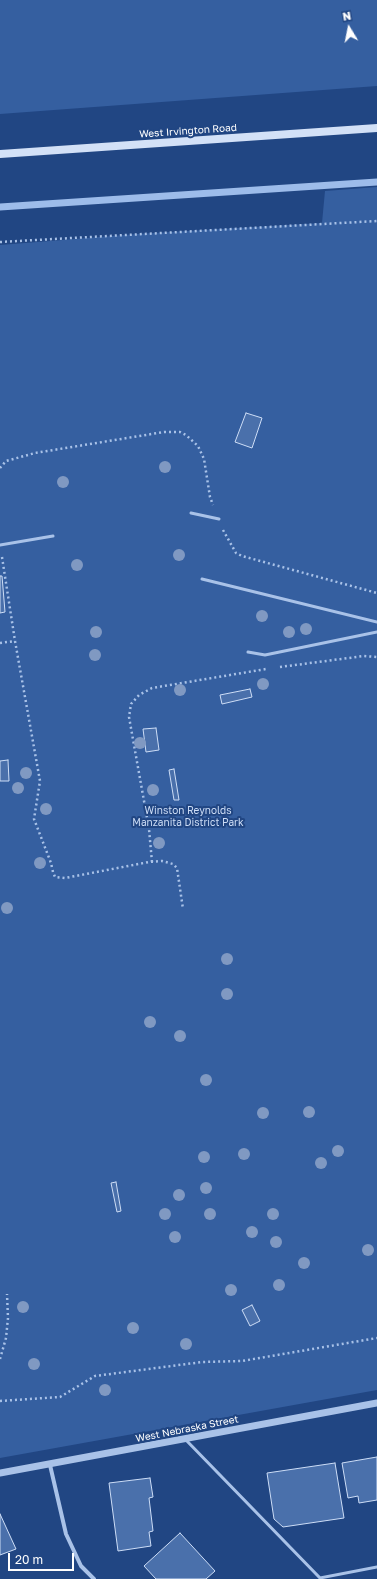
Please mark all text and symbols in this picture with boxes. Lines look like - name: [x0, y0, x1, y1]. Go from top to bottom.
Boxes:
- north arrow: [329, 8, 369, 48]
- text: N: [342, 9, 352, 23]
- street label: West Irvington Road: [139, 122, 237, 140]
- park label: Winston Reynolds Manzanita District Park: [132, 805, 244, 828]
- street label: West Nebraska Street: [135, 1413, 239, 1445]
- scale bar: [10, 1545, 76, 1571]
- text: 20 m: [15, 1552, 43, 1567]

